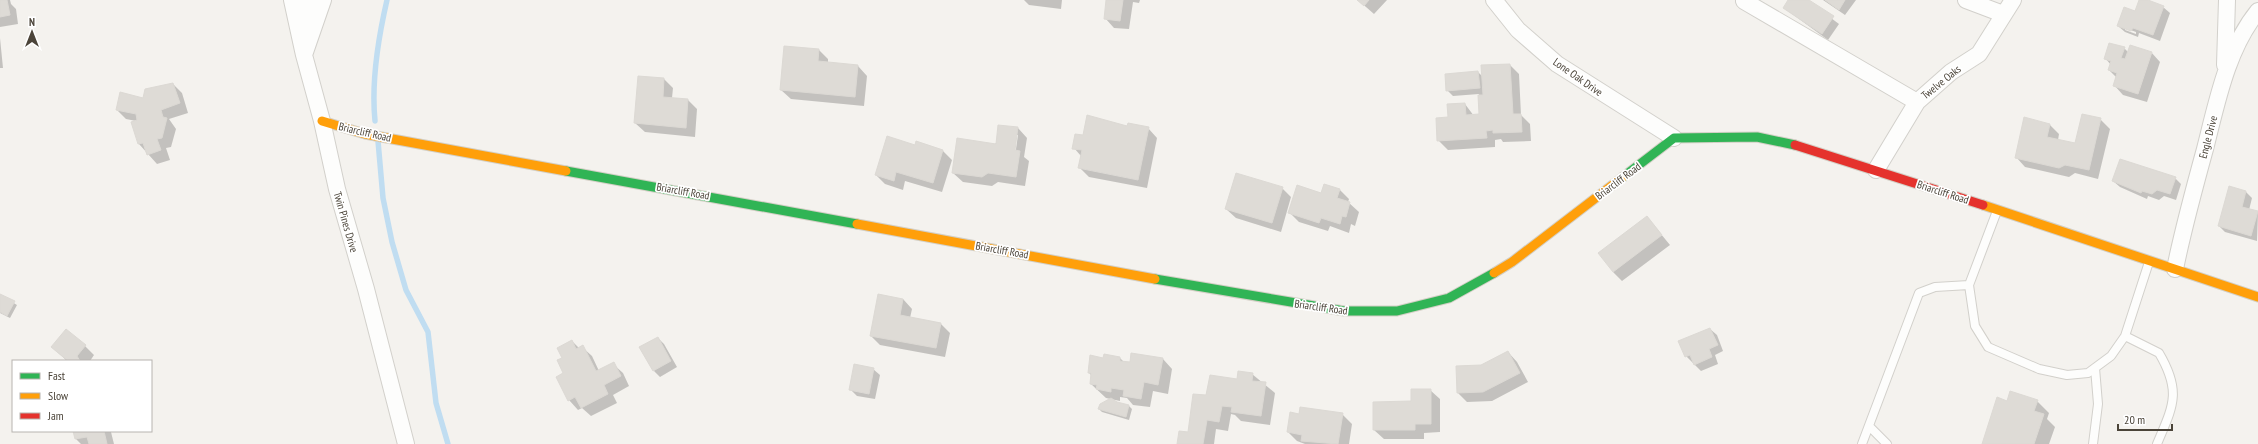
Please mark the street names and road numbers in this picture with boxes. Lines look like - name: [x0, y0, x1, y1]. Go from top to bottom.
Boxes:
- street label: Lone Oak Drive: [1551, 55, 1606, 99]
- street label: Twelve Oaks: [1918, 62, 1964, 102]
- street label: Engle Drive: [2196, 114, 2221, 160]
- street label: Briarcliff Road: [337, 119, 393, 145]
- street label: Briarcliff Road: [1592, 159, 1644, 203]
- street label: Briarcliff Road: [1915, 177, 1971, 207]
- street label: Briarcliff Road: [655, 179, 711, 203]
- street label: Twin Pines Drive: [331, 190, 361, 254]
- street label: Briarcliff Road: [974, 238, 1030, 262]
- street label: Briarcliff Road: [1293, 296, 1349, 318]

